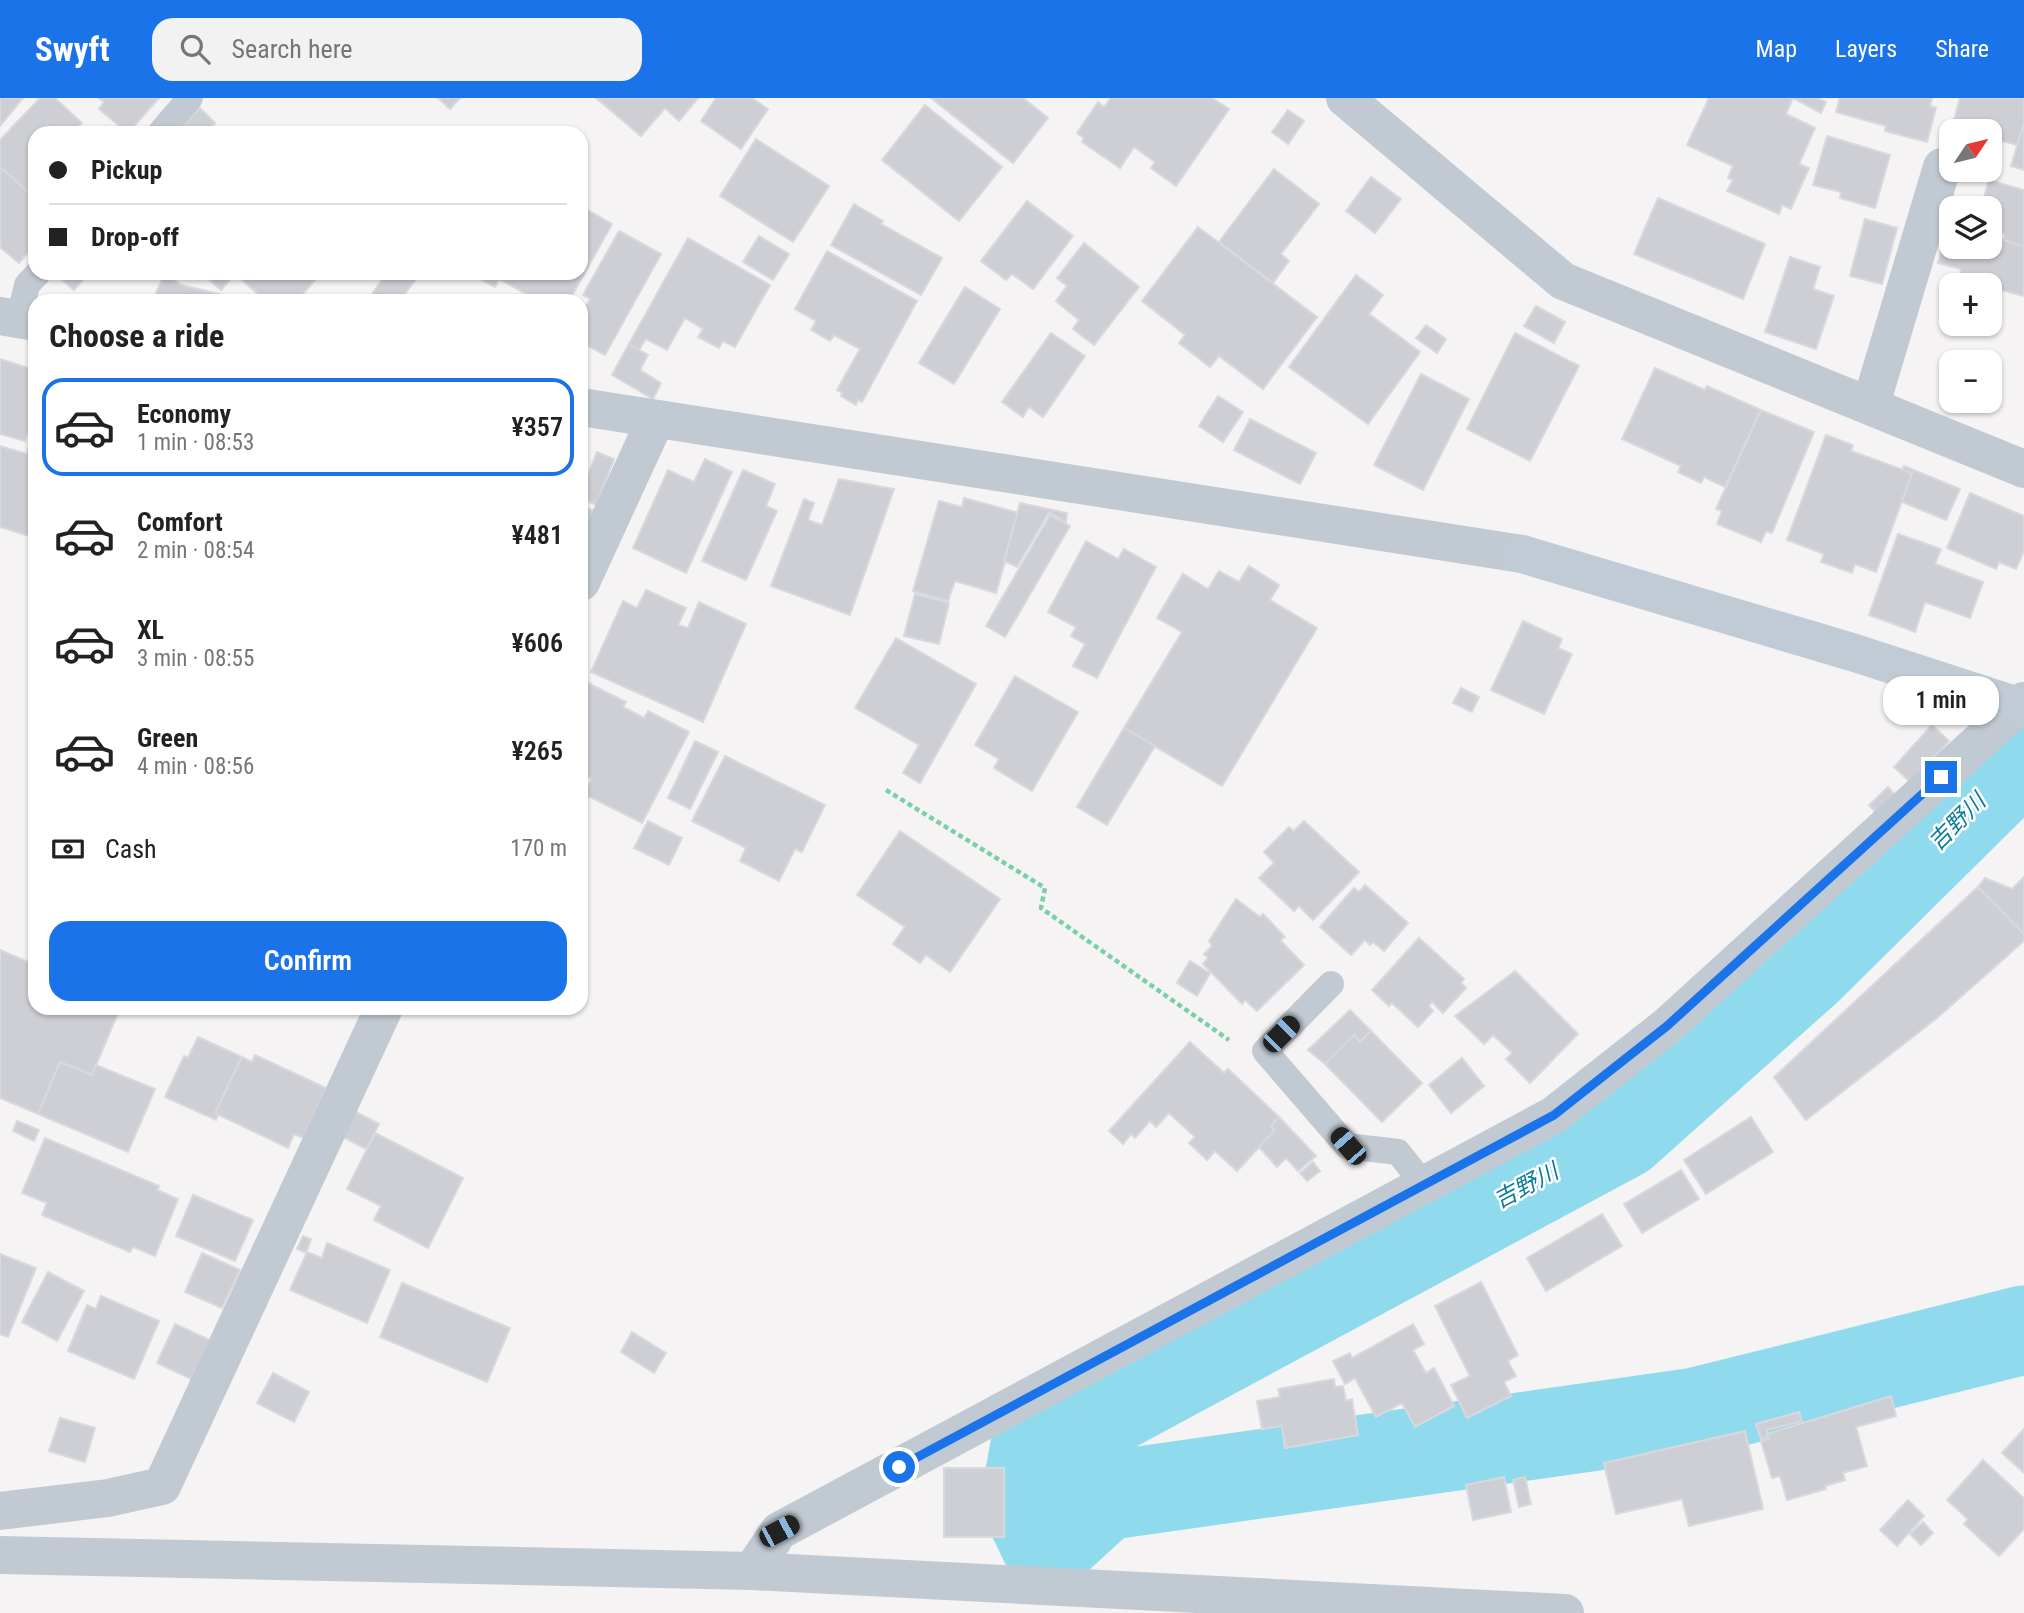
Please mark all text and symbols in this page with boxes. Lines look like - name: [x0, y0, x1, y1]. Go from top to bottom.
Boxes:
- search box: [152, 18, 642, 81]
- text: Swyft: [35, 30, 110, 69]
- icon: search: [176, 30, 214, 68]
- text: Search here: [232, 34, 353, 64]
- text: Map: [1756, 35, 1797, 63]
- text: Layers: [1835, 35, 1897, 63]
- text: Share: [1935, 35, 1989, 63]
- north arrow: [1939, 119, 2002, 182]
- map controls: [1939, 119, 2002, 413]
- text: Pickup: [91, 155, 162, 185]
- button: layers: [1939, 196, 2002, 259]
- text: Drop-off: [91, 222, 179, 252]
- button: +: [1939, 273, 2002, 336]
- text: Choose a ride: [49, 317, 224, 355]
- button: −: [1939, 350, 2002, 413]
- icon: car: [53, 396, 116, 459]
- text: Economy: [137, 399, 231, 429]
- text: ¥357: [511, 412, 563, 442]
- text: 1 min · 08:53: [137, 429, 254, 456]
- icon: car: [53, 504, 116, 567]
- text: Comfort: [137, 507, 223, 537]
- text: ¥481: [511, 520, 563, 550]
- text: 2 min · 08:54: [137, 537, 254, 564]
- icon: car: [53, 612, 116, 675]
- text: XL: [137, 615, 164, 645]
- text: ¥606: [511, 628, 563, 658]
- text: 3 min · 08:55: [137, 645, 254, 672]
- callout: 1 min: [1883, 676, 1999, 724]
- text: 1 min: [1916, 687, 1966, 714]
- icon: car: [53, 720, 116, 783]
- text: Green: [137, 723, 198, 753]
- text: ¥265: [511, 736, 563, 766]
- text: 4 min · 08:56: [137, 753, 254, 780]
- route end: [1925, 761, 1957, 793]
- water label: 吉野川: [1923, 786, 1993, 856]
- icon: cash: [49, 830, 87, 868]
- text: Cash: [105, 834, 157, 864]
- text: 170 m: [510, 835, 567, 862]
- button: Confirm: [49, 921, 567, 1001]
- car: [1259, 1012, 1304, 1056]
- car: [1327, 1123, 1370, 1169]
- water label: 吉野川: [1489, 1156, 1565, 1214]
- route start: [883, 1451, 915, 1483]
- car: [756, 1512, 803, 1550]

